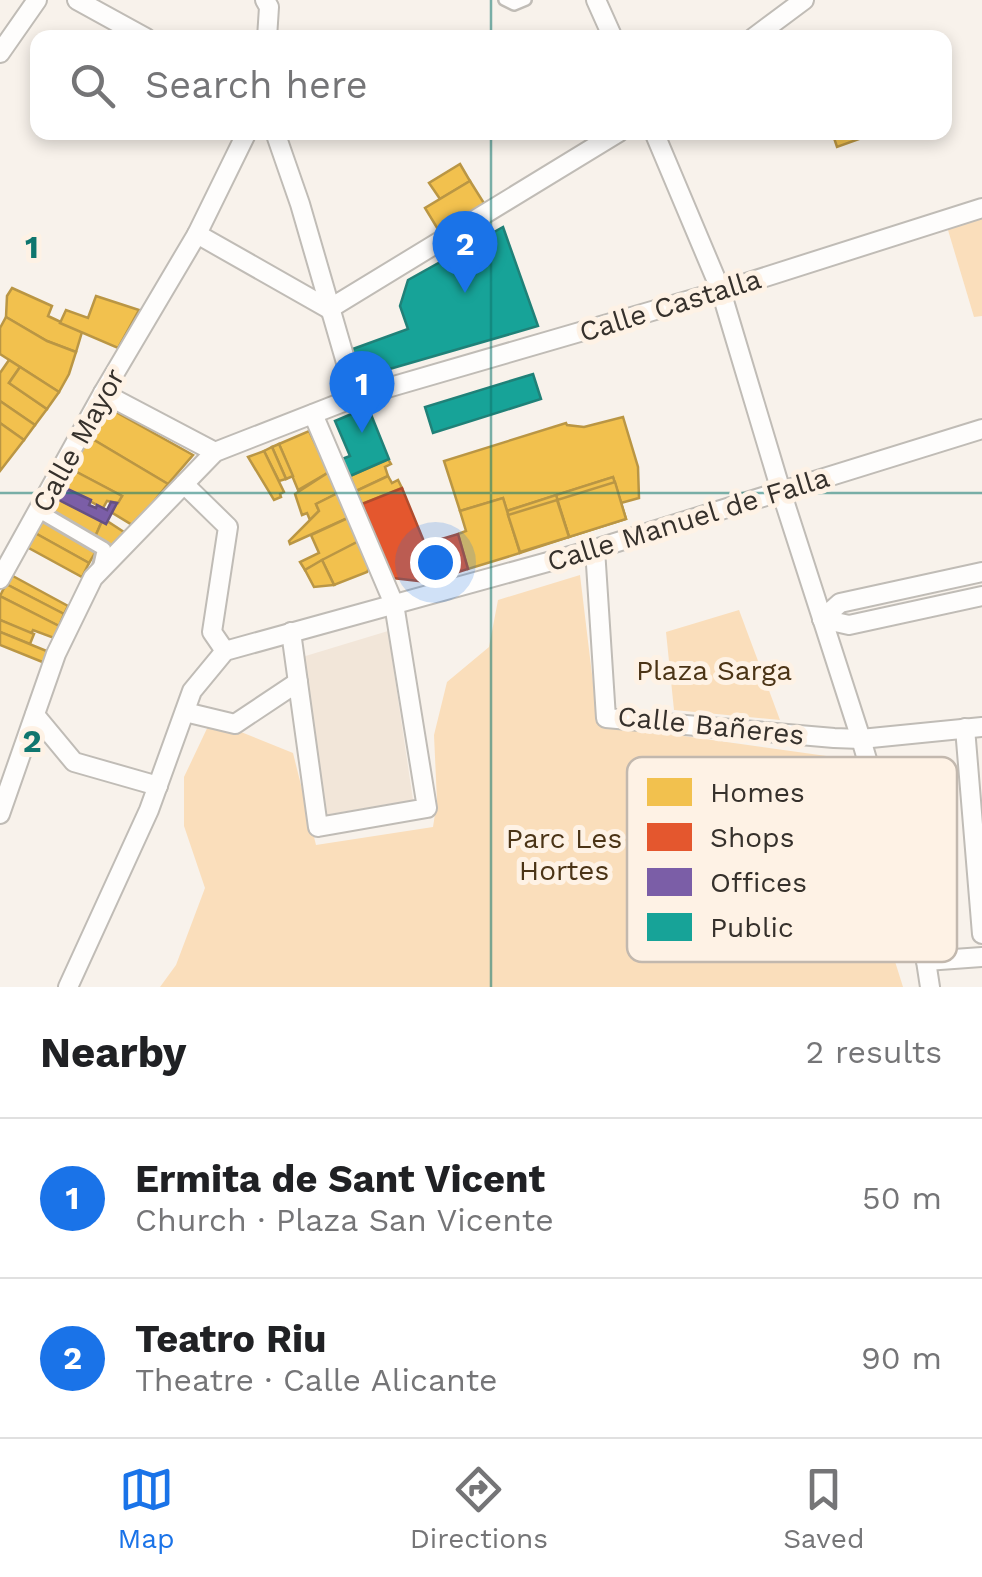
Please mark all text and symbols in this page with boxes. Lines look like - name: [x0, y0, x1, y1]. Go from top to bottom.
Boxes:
- search box: [30, 30, 952, 140]
- icon: search: [65, 58, 120, 113]
- text: Search here: [145, 63, 368, 107]
- pin: 2: [432, 210, 498, 293]
- text: 1: [25, 228, 39, 266]
- street label: Calle Castalla: [575, 262, 765, 349]
- pin: 1: [330, 350, 394, 433]
- street label: Calle Mayor: [25, 363, 131, 518]
- street label: Calle Manuel de Falla: [543, 461, 833, 578]
- your location: [410, 537, 461, 588]
- park label: Plaza Sarga: [636, 654, 792, 687]
- street label: Calle Bañeres: [616, 699, 806, 752]
- text: 2: [22, 722, 42, 760]
- legend: [627, 757, 957, 962]
- text: Homes: [710, 776, 805, 809]
- text: Shops: [710, 821, 794, 854]
- park label: Parc Les Hortes: [506, 822, 622, 887]
- text: Offices: [710, 866, 807, 899]
- text: Public: [710, 911, 794, 944]
- text: Nearby: [40, 1028, 187, 1077]
- text: 2 results: [805, 1033, 942, 1071]
- text: Ermita de Sant Vicent: [135, 1157, 545, 1201]
- text: 1: [66, 1179, 79, 1217]
- text: 50 m: [862, 1179, 942, 1217]
- text: Church · Plaza San Vicente: [135, 1201, 554, 1239]
- text: Teatro Riu: [135, 1317, 327, 1361]
- text: 2: [63, 1339, 82, 1377]
- text: 90 m: [861, 1339, 942, 1377]
- text: Theatre · Calle Alicante: [135, 1361, 498, 1399]
- tab: Map: [118, 1462, 175, 1555]
- tab: Directions: [410, 1462, 548, 1555]
- tab: Saved: [783, 1462, 864, 1555]

